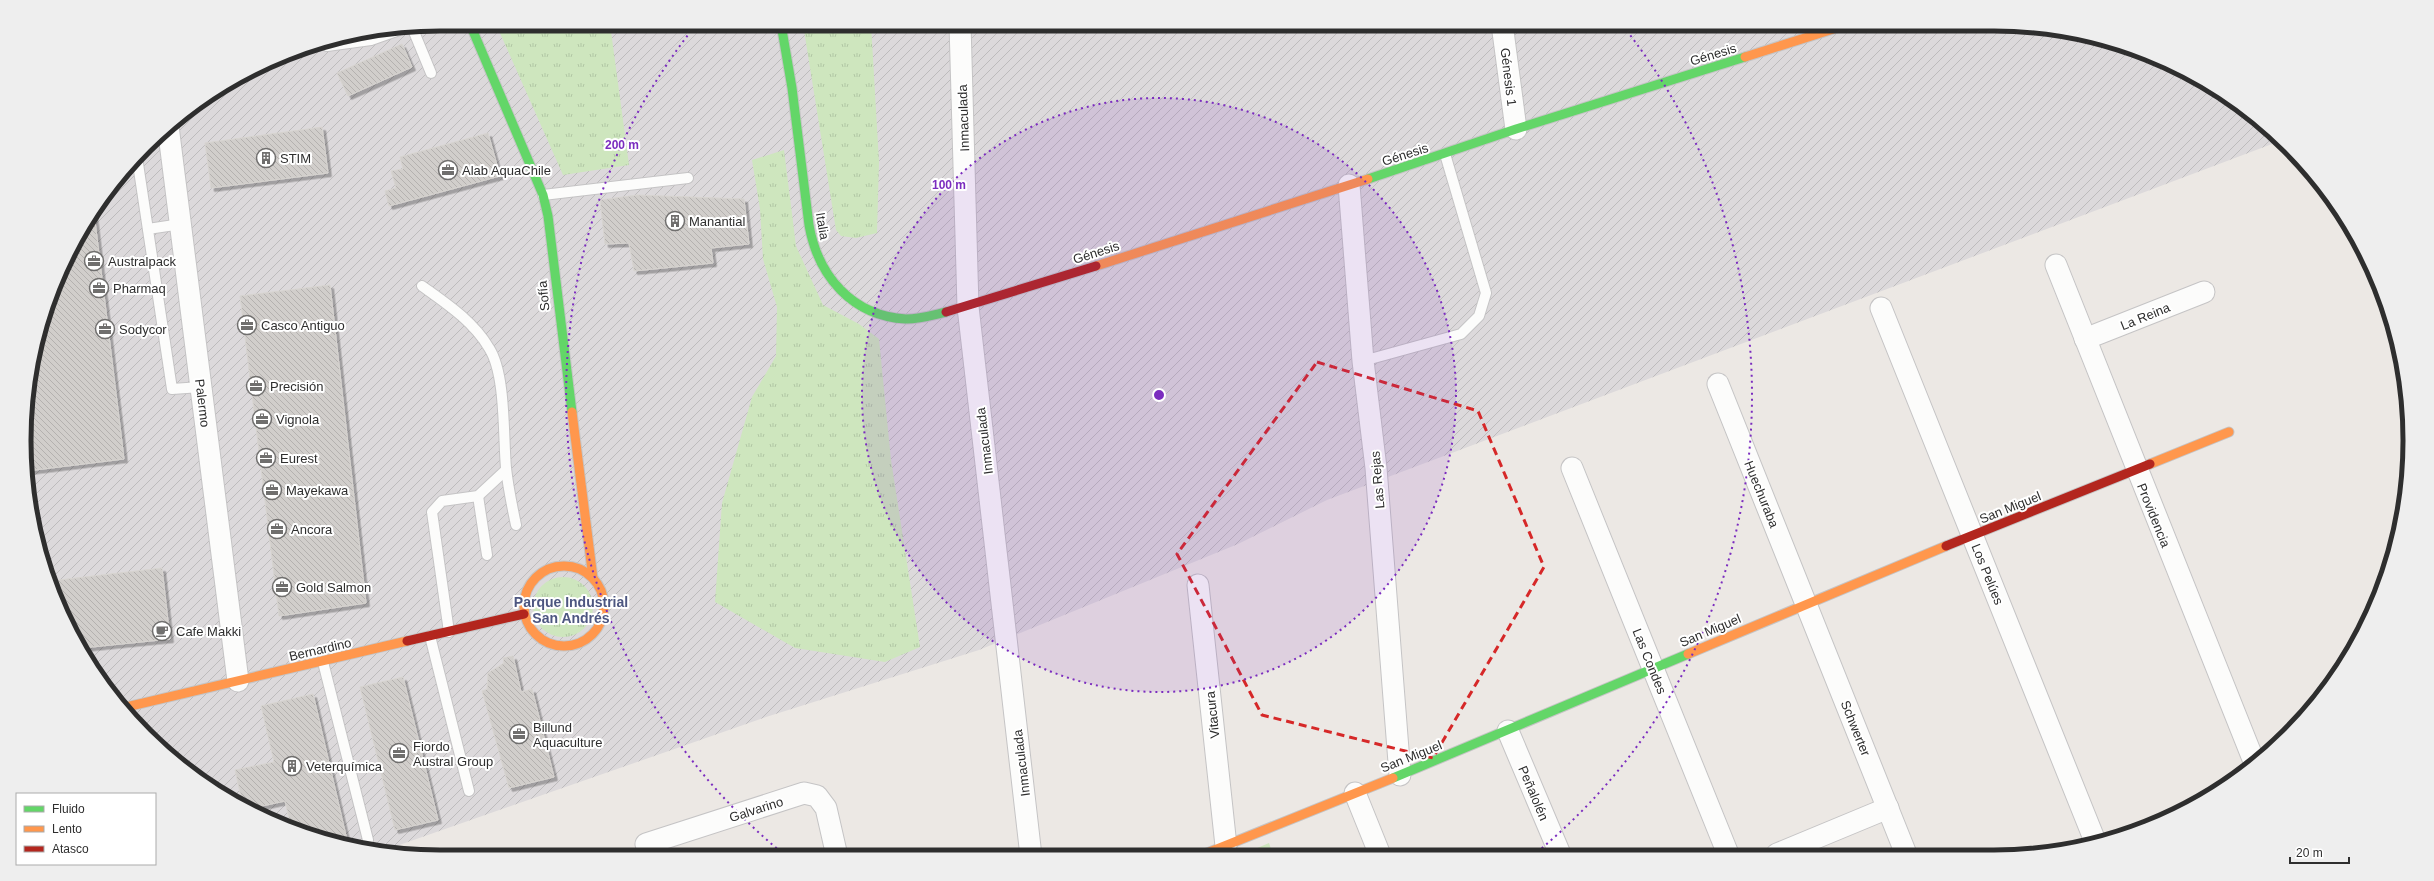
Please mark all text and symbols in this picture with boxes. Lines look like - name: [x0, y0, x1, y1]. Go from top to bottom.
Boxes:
- street label: Génesis: [1688, 40, 1739, 69]
- street label: Génesis 1: [1497, 47, 1520, 107]
- street label: Inmaculada: [955, 83, 972, 152]
- text: 200 m: [605, 138, 639, 152]
- street label: Génesis: [1380, 140, 1431, 169]
- building icon: STIM: [255, 147, 277, 169]
- place label: STIM: [280, 151, 311, 166]
- office icon: Alab AquaChile: [437, 159, 459, 181]
- place label: Alab AquaChile: [462, 163, 551, 178]
- text: 100 m: [932, 178, 966, 192]
- building icon: Manantial: [664, 210, 686, 232]
- street label: Italia: [813, 211, 832, 242]
- place label: Manantial: [689, 214, 745, 229]
- street label: Génesis: [1071, 238, 1122, 267]
- office icon: Australpack: [83, 250, 105, 272]
- place label: Australpack: [108, 254, 176, 269]
- office icon: Pharmaq: [88, 277, 110, 299]
- street label: Sofía: [534, 279, 553, 312]
- place label: Pharmaq: [113, 281, 166, 296]
- street label: La Reina: [2118, 299, 2173, 333]
- office icon: Casco Antiguo: [236, 314, 258, 336]
- office icon: Sodycor: [94, 318, 116, 340]
- place label: Casco Antiguo: [261, 318, 345, 333]
- place label: Sodycor: [119, 322, 167, 337]
- office icon: Precisión: [245, 375, 267, 397]
- street label: Palermo: [192, 378, 213, 428]
- place label: Precisión: [270, 379, 323, 394]
- centre of rings: [1152, 388, 1166, 402]
- street label: Inmaculada: [973, 406, 996, 475]
- office icon: Vignola: [251, 408, 273, 430]
- place label: Vignola: [276, 412, 320, 427]
- office icon: Eurest: [255, 447, 277, 469]
- street label: Las Rejas: [1367, 450, 1387, 509]
- place label: Eurest: [280, 451, 318, 466]
- street label: Huechuraba: [1741, 459, 1782, 531]
- office icon: Mayekawa: [261, 479, 283, 501]
- street label: Providencia: [2134, 481, 2173, 550]
- place label: Mayekawa: [286, 483, 349, 498]
- street label: San Miguel: [1977, 488, 2043, 527]
- office icon: Ancora: [266, 518, 288, 540]
- place label: Ancora: [291, 522, 333, 537]
- street label: Los Pelúes: [1969, 542, 2007, 607]
- office icon: Gold Salmon: [271, 576, 293, 598]
- place label: Gold Salmon: [296, 580, 371, 595]
- district label: Parque Industrial San Andrés: [514, 594, 628, 626]
- street label: San Miguel: [1677, 611, 1743, 650]
- cafe icon: Cafe Makki: [151, 620, 173, 642]
- place label: Cafe Makki: [176, 624, 241, 639]
- street label: Las Condes: [1630, 626, 1670, 697]
- street label: Bernardino: [287, 635, 353, 664]
- street label: Vitacura: [1202, 690, 1222, 739]
- street label: Schwerter: [1838, 698, 1874, 759]
- place label: Billund Aquaculture: [533, 720, 602, 750]
- office icon: Billund Aquaculture: [508, 723, 530, 745]
- street label: Inmaculada: [1010, 728, 1033, 797]
- street label: San Miguel: [1378, 737, 1444, 776]
- place label: Fiordo Austral Group: [413, 739, 493, 769]
- office icon: Fiordo Austral Group: [388, 742, 410, 764]
- building icon: Veterquímica: [281, 755, 303, 777]
- place label: Veterquímica: [306, 759, 383, 774]
- street label: Peñalolén: [1515, 764, 1552, 823]
- legend: [16, 793, 156, 865]
- street label: Galvarino: [727, 794, 785, 825]
- text: Fluido: [52, 802, 85, 816]
- text: Lento: [52, 822, 82, 836]
- scale bar: [2290, 839, 2349, 865]
- text: Atasco: [52, 842, 89, 856]
- text: 20 m: [2296, 846, 2323, 860]

